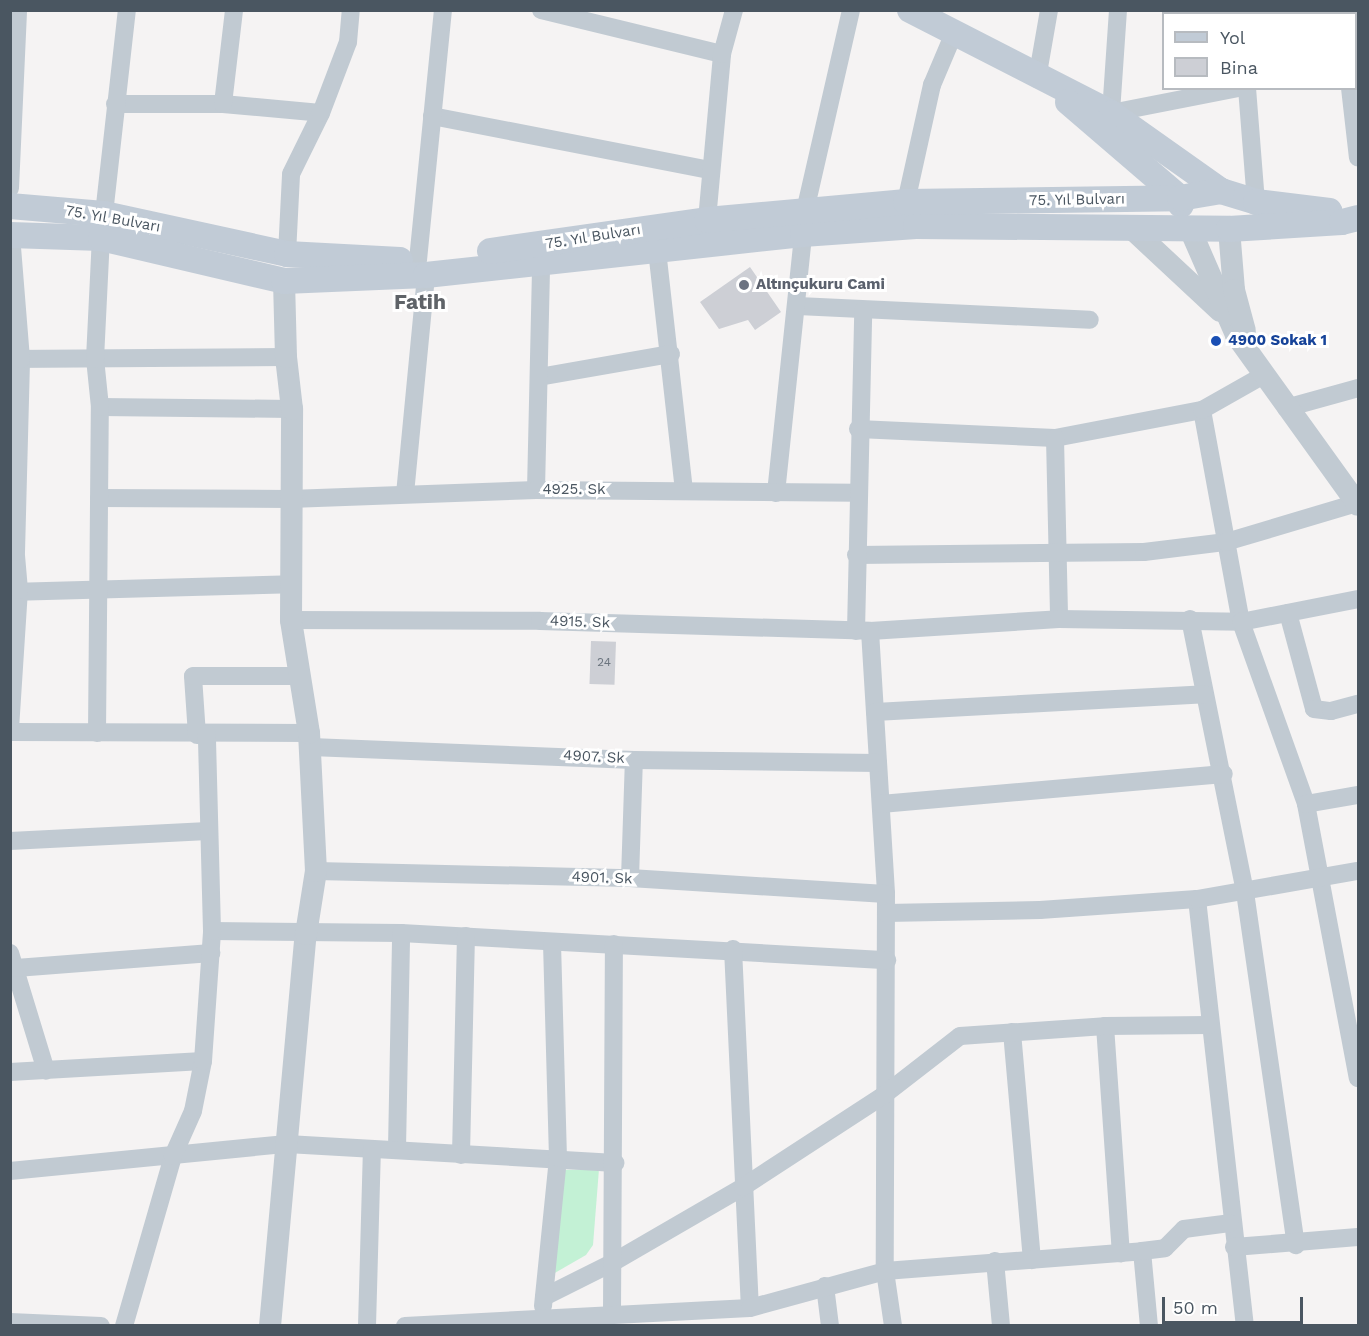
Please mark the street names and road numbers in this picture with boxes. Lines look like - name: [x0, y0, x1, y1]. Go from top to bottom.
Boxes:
- street label: 75. Yıl Bulvarı: [1028, 190, 1126, 210]
- street label: 75. Yıl Bulvarı: [64, 202, 162, 236]
- street label: 75. Yıl Bulvarı: [544, 221, 642, 253]
- street label: 4925. Sk: [542, 481, 606, 499]
- street label: 4915. Sk: [550, 612, 610, 632]
- street label: 4907. Sk: [563, 746, 625, 768]
- street label: 4901. Sk: [571, 868, 633, 888]

